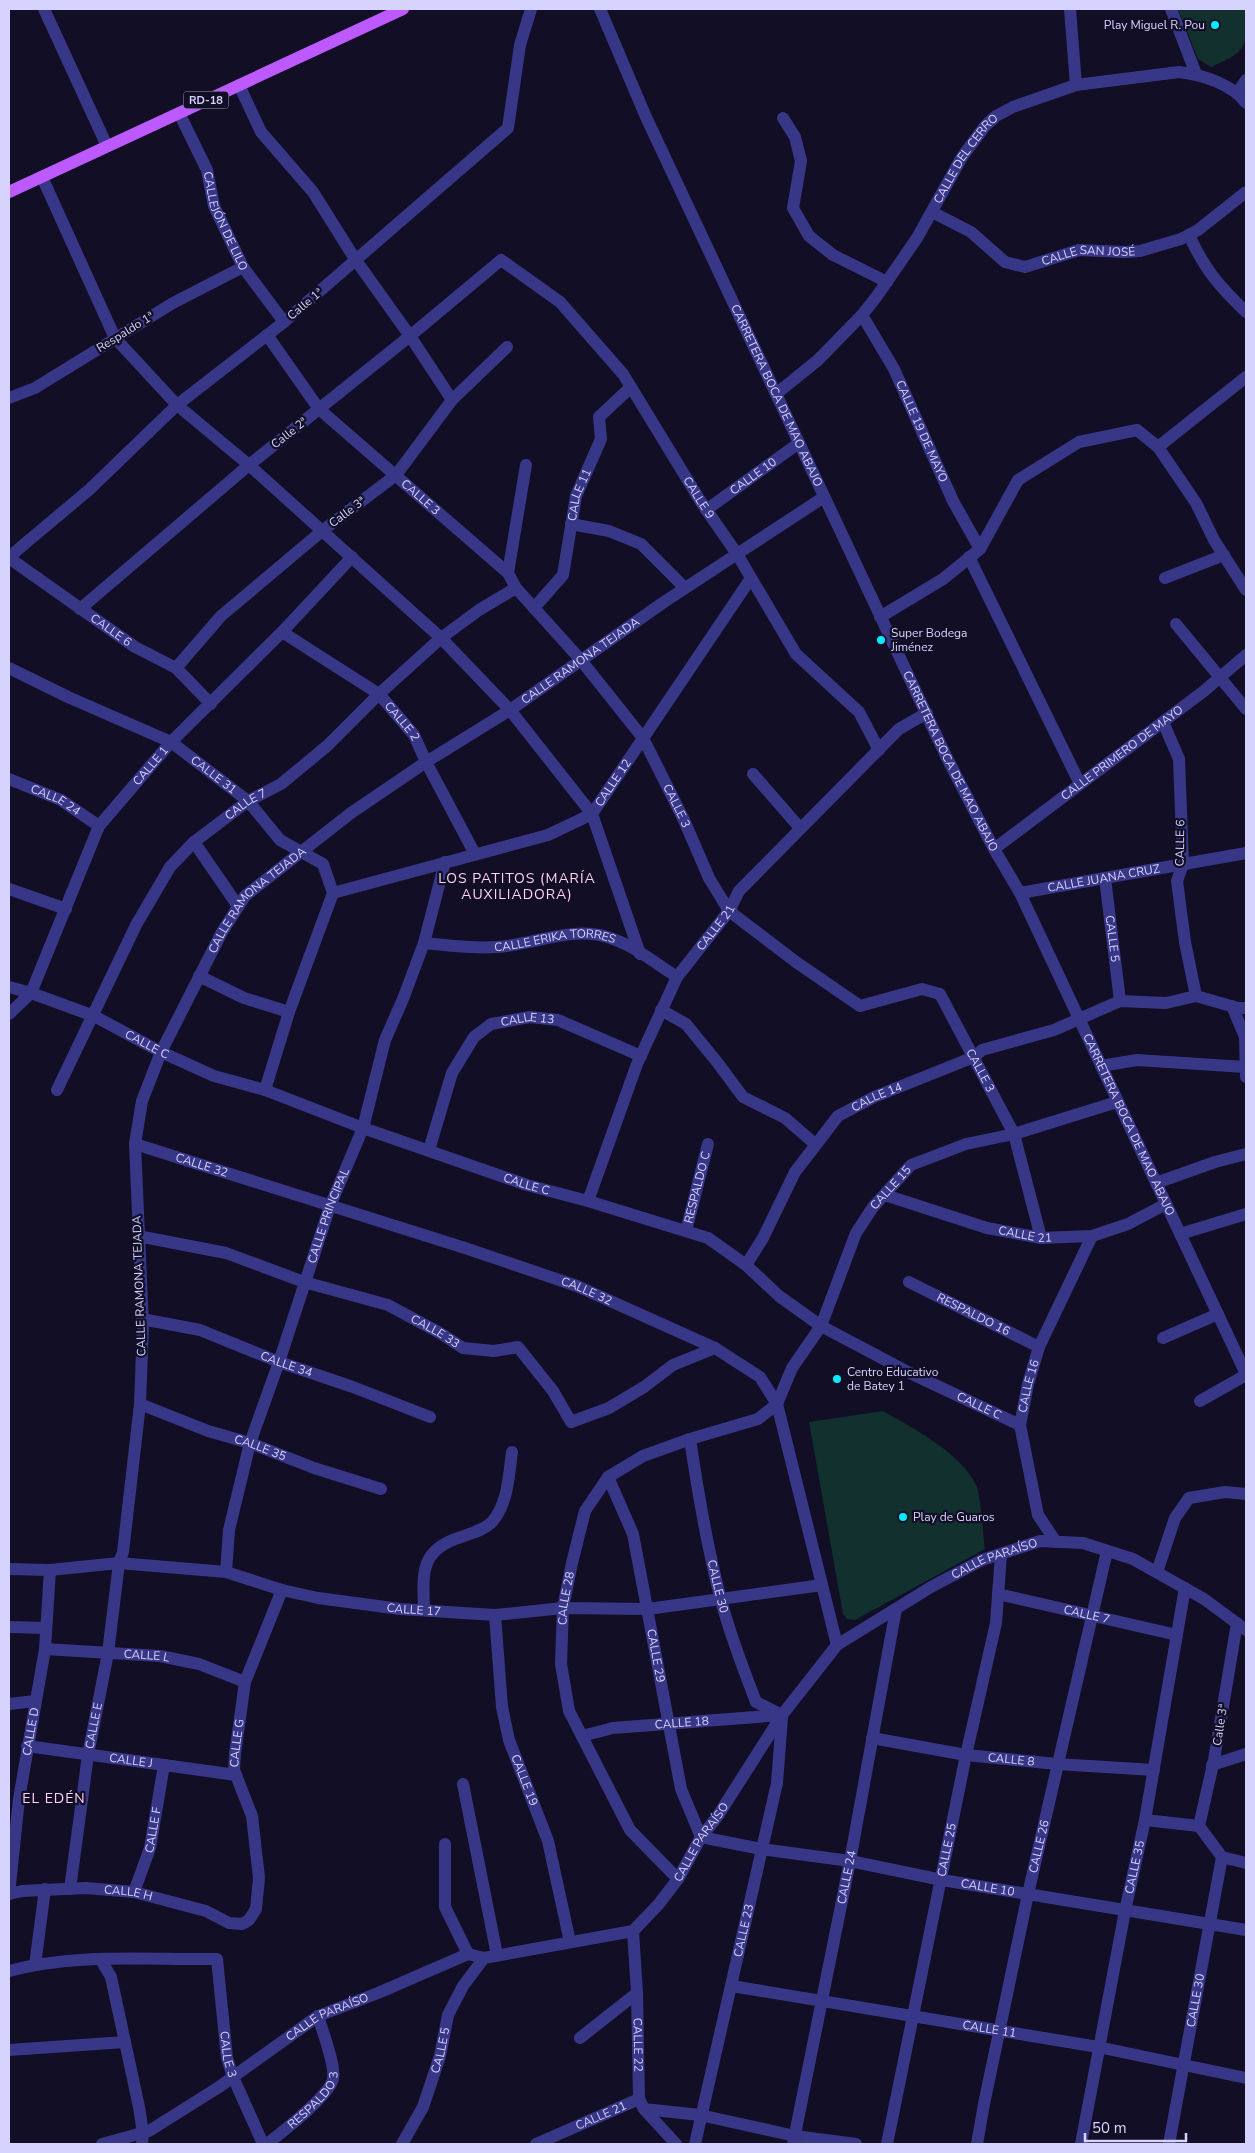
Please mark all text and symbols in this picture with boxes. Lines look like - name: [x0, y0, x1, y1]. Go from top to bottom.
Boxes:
- place label: Play Miguel R. Pou: [1104, 17, 1205, 33]
- marker: Play Miguel R. Pou: [1209, 19, 1221, 31]
- road number: RD-18: [184, 92, 228, 108]
- street label: CALLE DEL CERRO: [930, 110, 1001, 206]
- street label: CALLEJÓN DE LILO: [199, 170, 252, 273]
- street label: CALLE SAN JOSÉ: [1039, 242, 1136, 269]
- street label: Calle 1ª: [284, 284, 326, 324]
- street label: CARRETERA BOCA DE MAO ABAJO: [727, 302, 826, 489]
- street label: Respaldo 1ª: [93, 308, 157, 356]
- street label: CALLE 19 DE MAYO: [892, 378, 952, 485]
- street label: Calle 2ª: [268, 414, 310, 452]
- street label: CALLE 10: [726, 454, 780, 498]
- street label: CALLE 11: [564, 466, 595, 522]
- street label: CALLE 9: [679, 474, 718, 522]
- street label: CALLE 3: [398, 476, 444, 519]
- street label: Calle 3ª: [325, 493, 369, 531]
- street label: CALLE 6: [87, 610, 135, 650]
- street label: CALLE RAMONA TEJADA: [518, 614, 643, 708]
- place label: Super Bodega Jiménez: [890, 625, 967, 655]
- marker: Super Bodega Jiménez: [875, 634, 887, 646]
- street label: CARRETERA BOCA DE MAO ABAJO: [899, 668, 1002, 854]
- street label: CALLE 2: [381, 698, 424, 743]
- street label: CALLE PRIMERO DE MAYO: [1057, 702, 1186, 804]
- street label: CALLE 1: [129, 743, 172, 789]
- street label: CALLE 31: [187, 752, 240, 798]
- street label: CALLE 12: [591, 756, 635, 810]
- street label: CALLE 24: [28, 781, 84, 819]
- street label: CALLE 3: [659, 781, 694, 830]
- street label: CALLE 7: [222, 785, 269, 824]
- street label: CALLE 6: [1172, 819, 1188, 867]
- street label: CALLE RAMONA TEJADA: [204, 843, 309, 956]
- street label: CALLE JUANA CRUZ: [1046, 860, 1161, 896]
- district label: LOS PATITOS (MARÍA AUXILIADORA): [438, 869, 596, 904]
- street label: CALLE 21: [693, 902, 739, 954]
- street label: CALLE 5: [1102, 914, 1123, 963]
- street label: CALLE ERIKA TORRES: [494, 926, 618, 955]
- street label: CALLE 13: [499, 1009, 555, 1030]
- street label: CALLE C: [122, 1026, 172, 1063]
- street label: CARRETERA BOCA DE MAO ABAJO: [1079, 1031, 1179, 1218]
- street label: CALLE 3: [962, 1046, 998, 1095]
- street label: CALLE 14: [848, 1079, 904, 1116]
- street label: CALLE 32: [174, 1149, 230, 1181]
- street label: RESPALDO C: [680, 1150, 714, 1225]
- street label: CALLE 15: [866, 1162, 915, 1213]
- street label: CALLE PRINCIPAL: [304, 1165, 353, 1266]
- street label: CALLE C: [501, 1169, 551, 1199]
- street label: CALLE RAMONA TEJADA: [129, 1215, 149, 1357]
- street label: CALLE 21: [997, 1222, 1052, 1246]
- street label: CALLE 32: [559, 1273, 615, 1309]
- street label: RESPALDO 16: [934, 1289, 1013, 1339]
- street label: CALLE 33: [408, 1311, 463, 1352]
- street label: CALLE 34: [258, 1347, 315, 1381]
- street label: CALLE 16: [1015, 1358, 1043, 1414]
- place label: Centro Educativo de Batey 1: [847, 1364, 939, 1394]
- marker: Centro Educativo de Batey 1: [831, 1373, 843, 1385]
- street label: CALLE C: [954, 1388, 1004, 1423]
- street label: CALLE 35: [232, 1431, 289, 1464]
- place label: Play de Guaros: [913, 1509, 995, 1525]
- marker: Play de Guaros: [897, 1511, 909, 1523]
- street label: CALLE PARAÍSO: [948, 1534, 1039, 1583]
- street label: CALLE 30: [704, 1558, 732, 1615]
- street label: CALLE 28: [554, 1570, 578, 1625]
- street label: CALLE 17: [386, 1599, 441, 1620]
- street label: CALLE 7: [1062, 1601, 1111, 1627]
- street label: CALLE 29: [643, 1628, 669, 1684]
- street label: CALLE L: [123, 1646, 172, 1666]
- street label: CALLE E: [81, 1701, 106, 1750]
- street label: Calle 3ª: [1209, 1703, 1231, 1747]
- street label: CALLE D: [19, 1706, 43, 1757]
- street label: CALLE 18: [654, 1713, 709, 1733]
- street label: CALLE G: [226, 1718, 248, 1768]
- street label: CALLE 8: [987, 1749, 1035, 1770]
- street label: CALLE J: [108, 1750, 154, 1771]
- street label: CALLE 19: [507, 1752, 542, 1808]
- district label: EL EDÉN: [22, 1789, 86, 1808]
- street label: CALLE PARAÍSO: [670, 1799, 732, 1885]
- street label: CALLE F: [141, 1805, 165, 1855]
- street label: CALLE 26: [1025, 1818, 1053, 1875]
- street label: CALLE 25: [933, 1822, 960, 1878]
- street label: CALLE 35: [1121, 1839, 1148, 1895]
- street label: CALLE 24: [834, 1849, 860, 1905]
- street label: CALLE 10: [960, 1875, 1016, 1900]
- street label: CALLE H: [103, 1882, 154, 1905]
- street label: CALLE 23: [730, 1902, 757, 1959]
- street label: CALLE 30: [1183, 1972, 1208, 2029]
- street label: CALLE PARAÍSO: [282, 1989, 371, 2045]
- street label: CALLE 11: [961, 2017, 1017, 2041]
- street label: CALLE 22: [629, 2018, 646, 2072]
- street label: CALLE 5: [427, 2026, 453, 2075]
- street label: CALLE 3: [216, 2030, 241, 2079]
- street label: RESPALDO 3: [284, 2071, 341, 2132]
- street label: CALLE 21: [573, 2097, 629, 2134]
- scale bar: [1085, 2110, 1186, 2142]
- text: 50 m: [1092, 2118, 1127, 2138]

